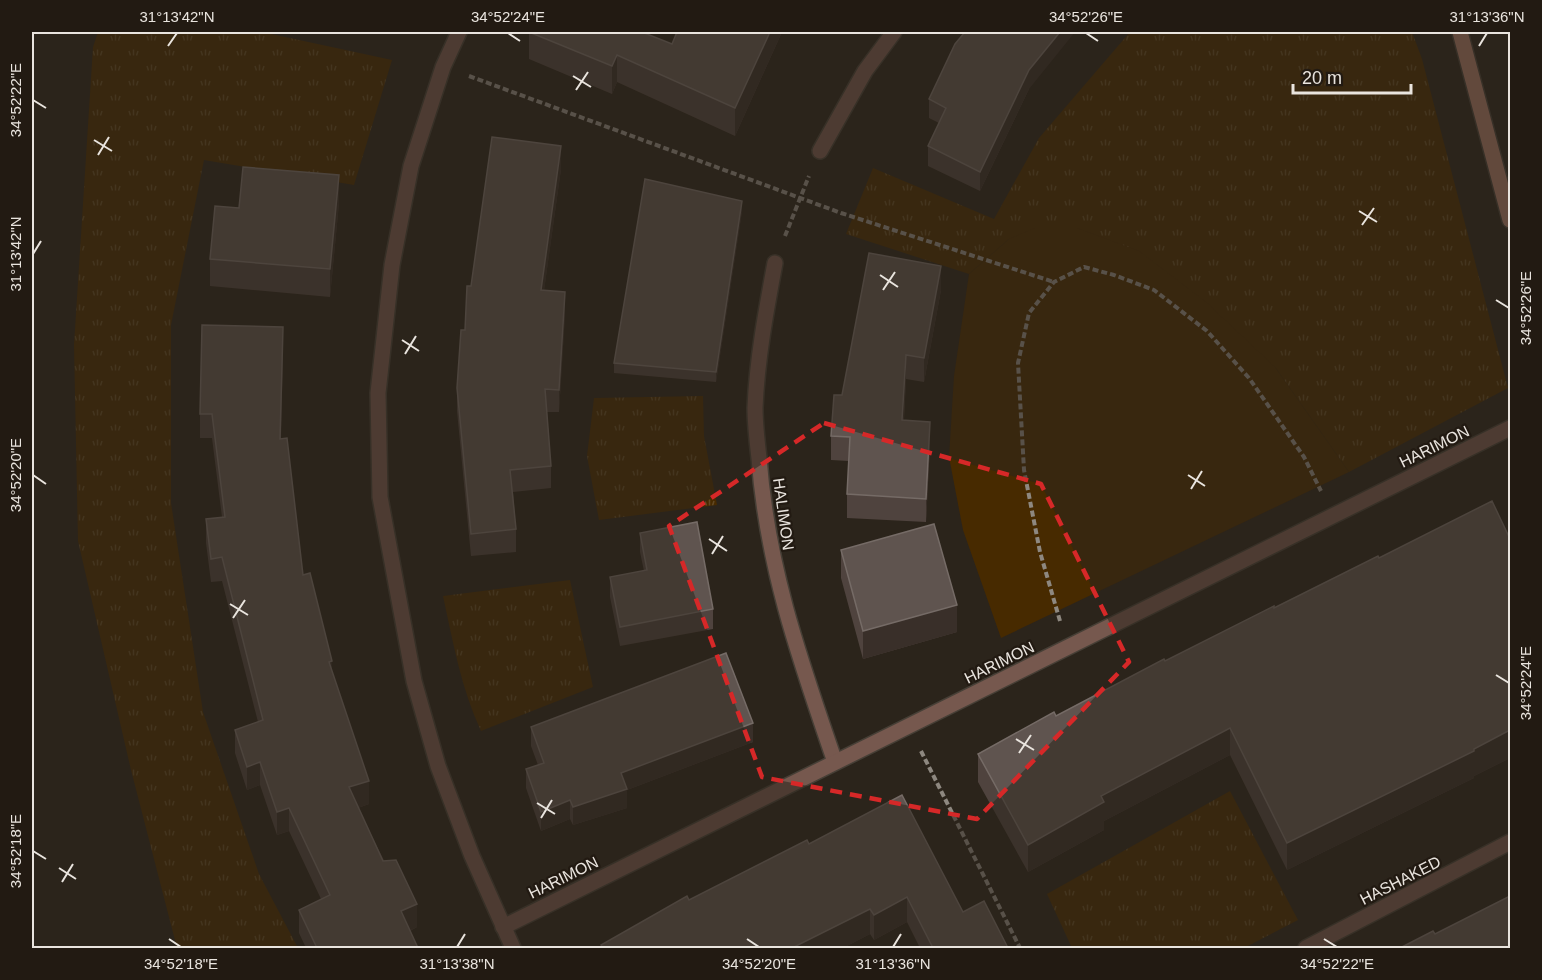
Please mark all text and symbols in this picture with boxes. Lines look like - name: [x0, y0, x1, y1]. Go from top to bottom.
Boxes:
- text: 31°13'42"N: [139, 8, 215, 25]
- text: 34°52'24"E: [471, 8, 545, 25]
- text: 34°52'26"E: [1049, 8, 1123, 25]
- text: 31°13'36"N: [1449, 8, 1525, 25]
- scale bar: [1293, 57, 1412, 95]
- text: 34°52'22"E: [7, 63, 24, 137]
- text: 20 m: [1302, 68, 1342, 88]
- text: 31°13'42"N: [7, 216, 24, 292]
- text: 34°52'26"E: [1517, 271, 1534, 345]
- street label: HARIMON: [1397, 422, 1472, 471]
- text: 34°52'20"E: [7, 438, 24, 512]
- street label: HALIMON: [770, 477, 797, 551]
- street label: HARIMON: [962, 638, 1037, 687]
- text: 34°52'24"E: [1517, 646, 1534, 720]
- text: 34°52'18"E: [7, 814, 24, 888]
- street label: HARIMON: [526, 853, 601, 902]
- street label: HASHAKED: [1357, 853, 1443, 908]
- text: 34°52'18"E: [144, 955, 218, 972]
- text: 31°13'38"N: [419, 955, 495, 972]
- text: 34°52'20"E: [722, 955, 796, 972]
- text: 31°13'36"N: [855, 955, 931, 972]
- text: 34°52'22"E: [1300, 955, 1374, 972]

